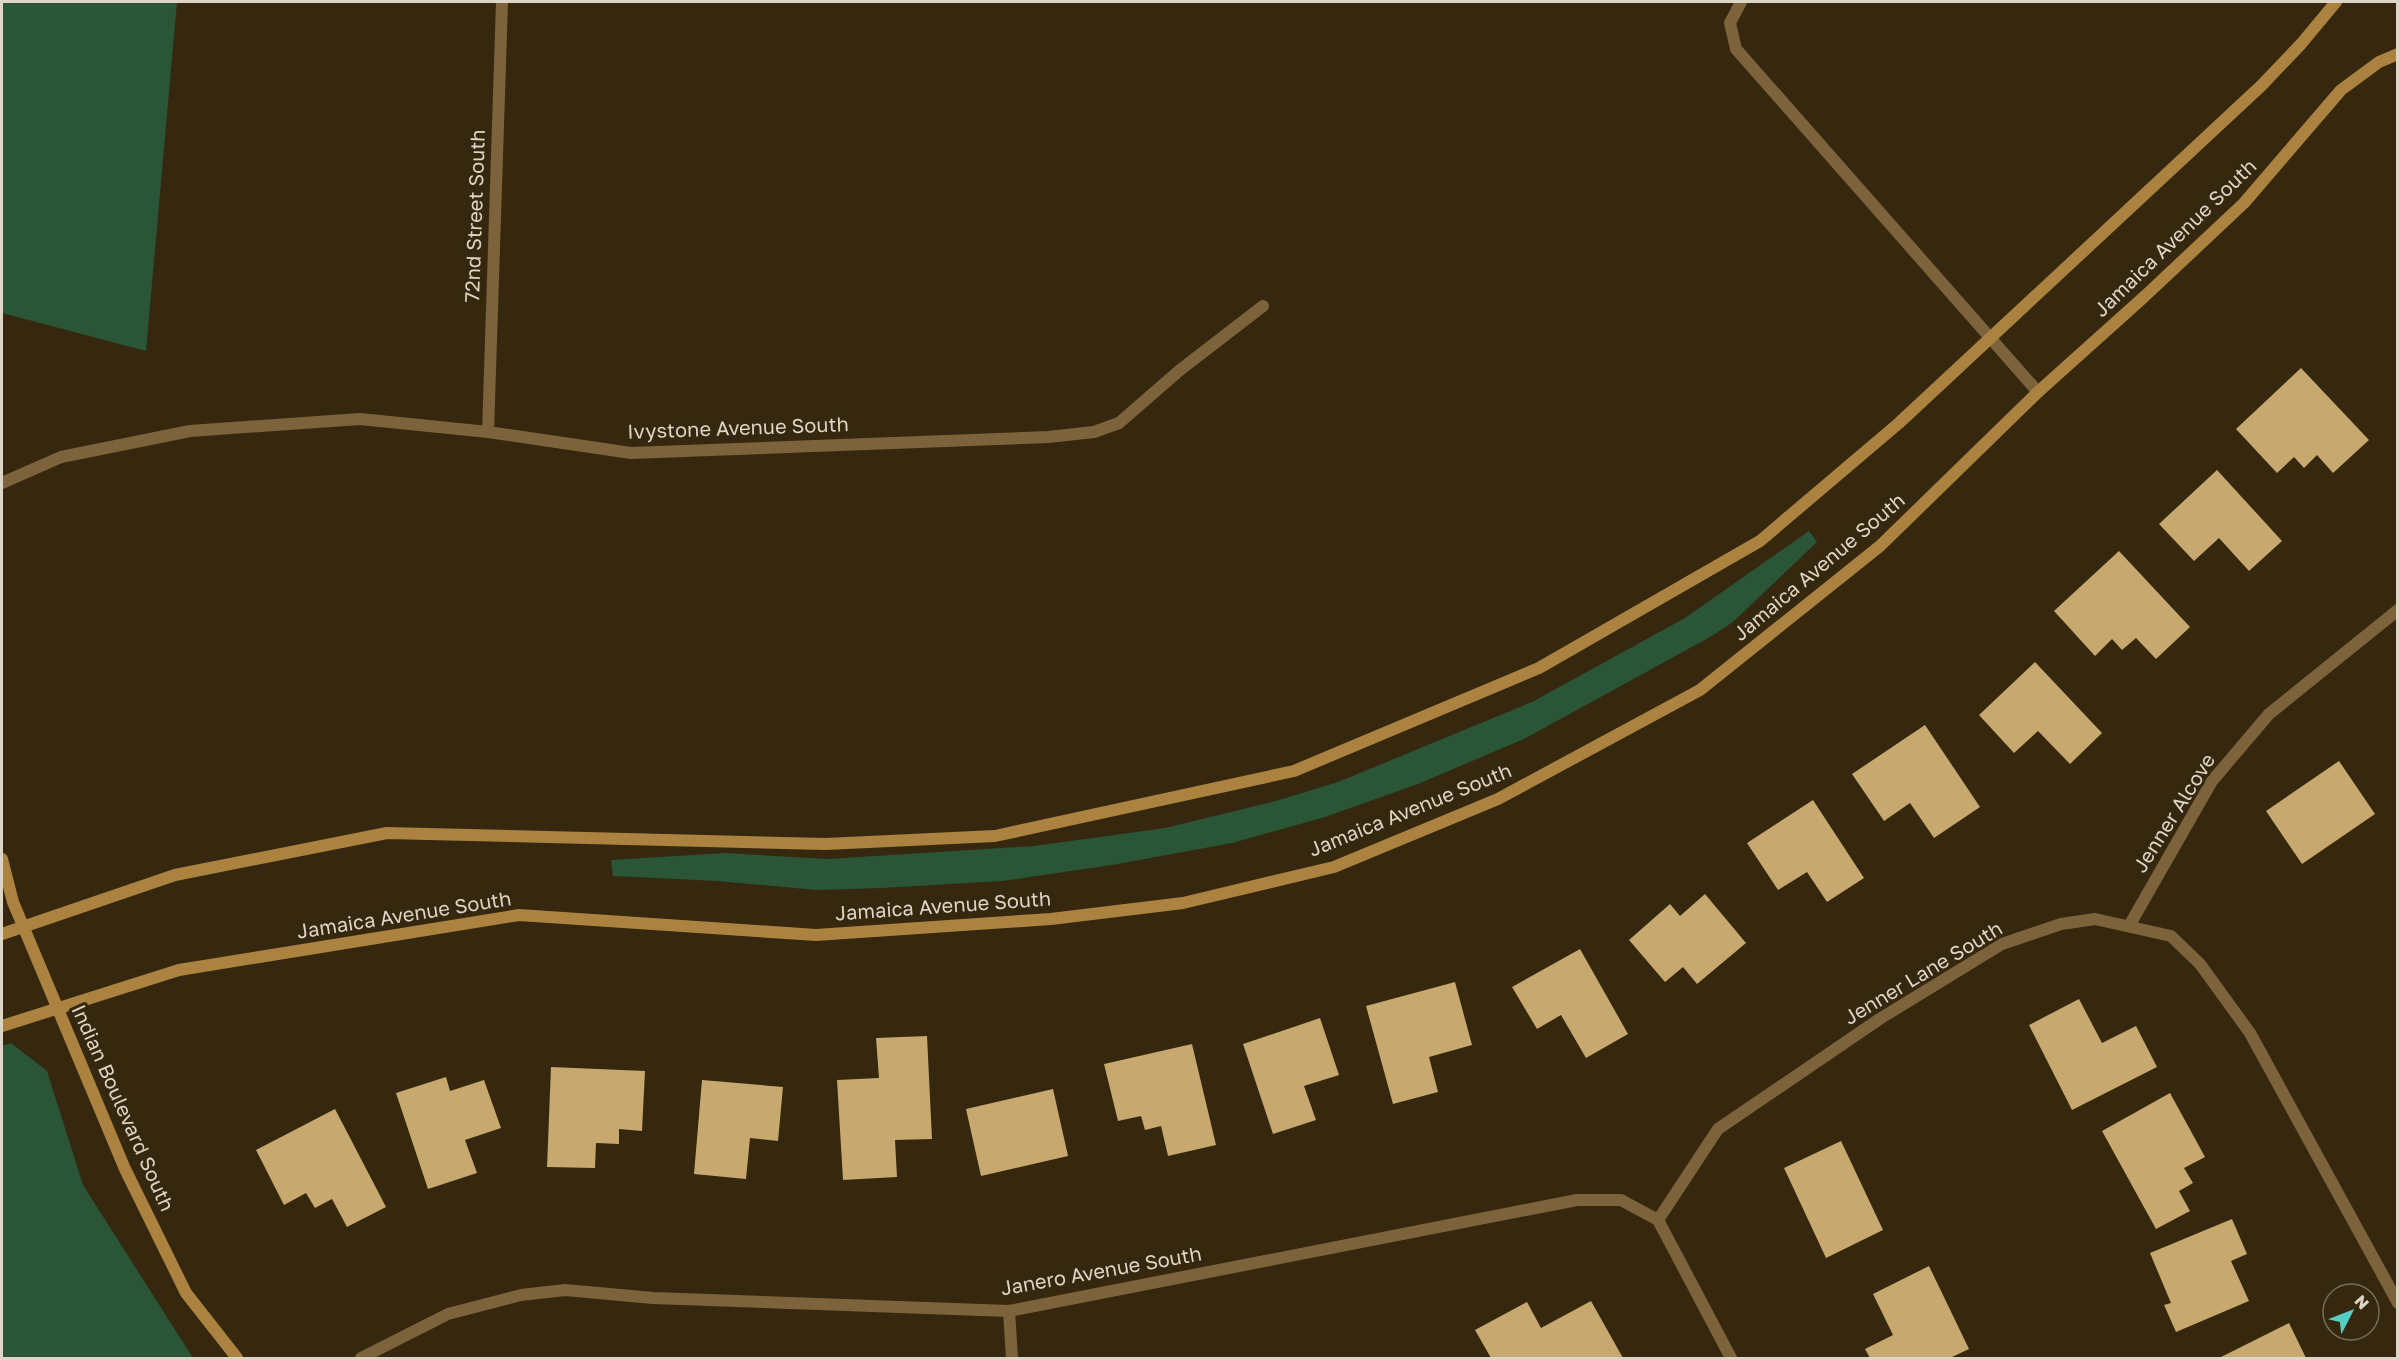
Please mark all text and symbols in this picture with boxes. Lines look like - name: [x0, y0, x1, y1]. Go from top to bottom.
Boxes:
- street label: 72nd Street South: [459, 129, 489, 303]
- street label: Jamaica Avenue South: [2088, 153, 2261, 321]
- street label: Ivystone Avenue South: [627, 411, 849, 443]
- street label: Jamaica Avenue South: [1728, 487, 1909, 645]
- street label: Jenner Alcove: [2127, 749, 2219, 876]
- street label: Jamaica Avenue South: [1305, 757, 1515, 861]
- street label: Jamaica Avenue South: [295, 885, 513, 943]
- street label: Jamaica Avenue South: [834, 885, 1052, 925]
- street label: Jenner Lane South: [1839, 915, 2006, 1029]
- street label: Indian Boulevard South: [67, 1001, 180, 1215]
- street label: Janero Avenue South: [998, 1241, 1203, 1300]
- north arrow: [2321, 1282, 2381, 1342]
- text: N: [2351, 1291, 2374, 1313]

